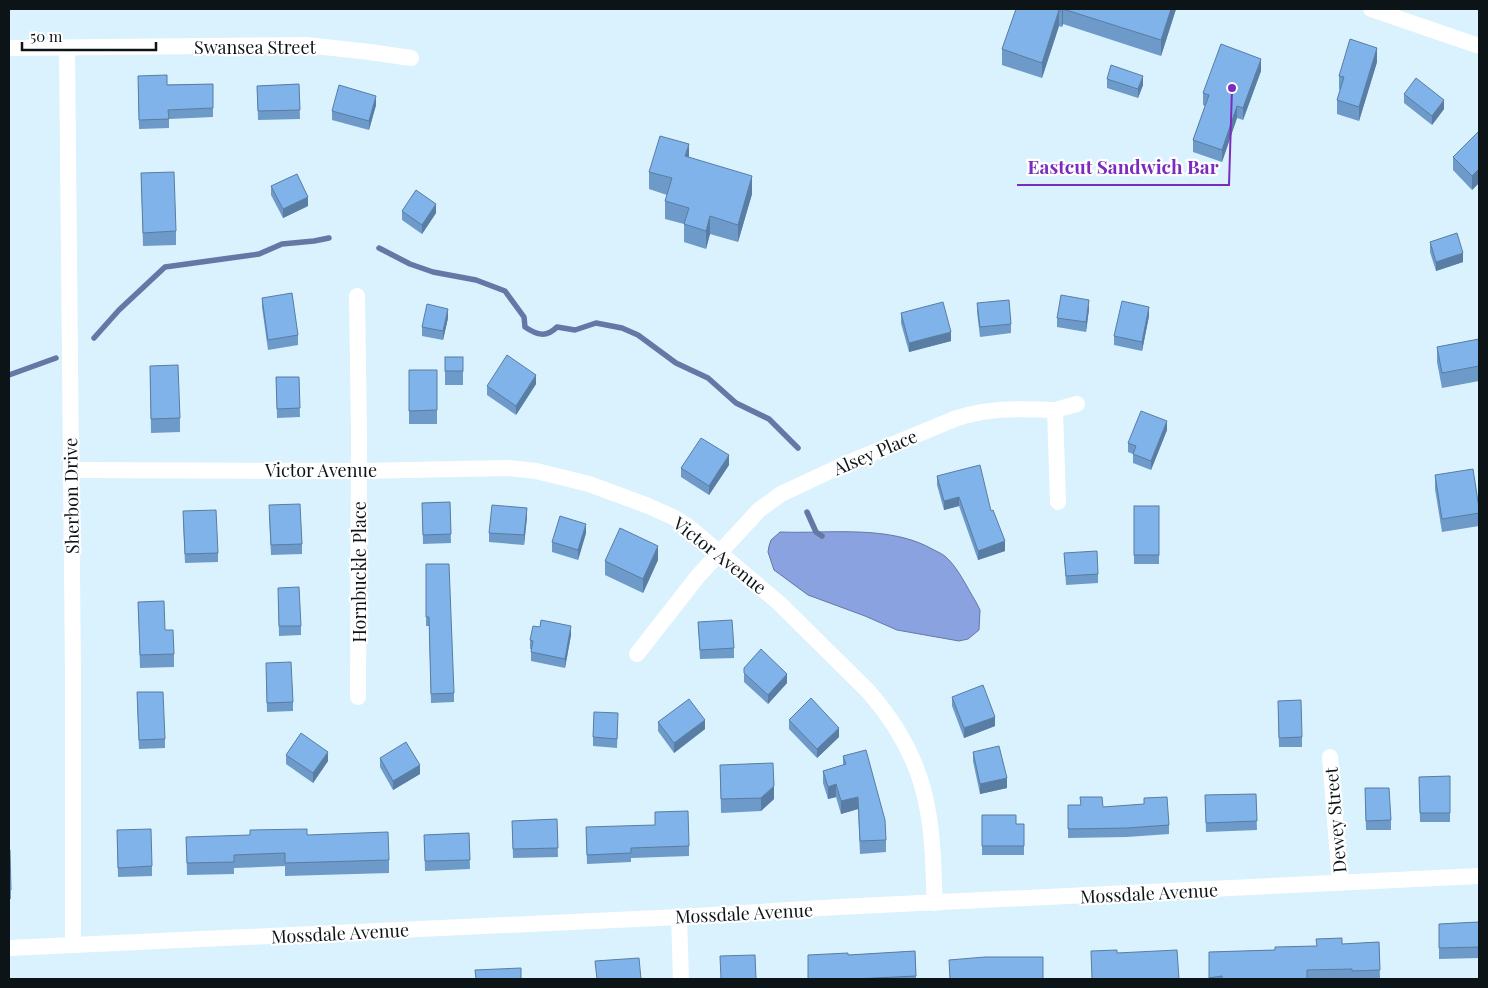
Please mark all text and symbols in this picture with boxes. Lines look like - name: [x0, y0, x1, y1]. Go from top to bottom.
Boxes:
- scale bar: [22, 20, 156, 52]
- text: 50 m: [30, 26, 63, 46]
- street label: Swansea Street: [194, 35, 317, 59]
- callout: Eastcut Sandwich Bar: [1017, 151, 1229, 185]
- text: Eastcut Sandwich Bar: [1028, 153, 1219, 179]
- street label: Alsey Place: [828, 424, 921, 481]
- street label: Sherbon Drive: [58, 438, 84, 554]
- street label: Victor Avenue: [264, 458, 377, 482]
- street label: Hornbuckle Place: [347, 501, 371, 643]
- street label: Victor Avenue: [668, 510, 772, 599]
- street label: Dewey Street: [1318, 765, 1352, 874]
- street label: Mossdale Avenue: [1079, 877, 1219, 909]
- street label: Mossdale Avenue: [674, 897, 814, 929]
- street label: Mossdale Avenue: [270, 917, 410, 949]

